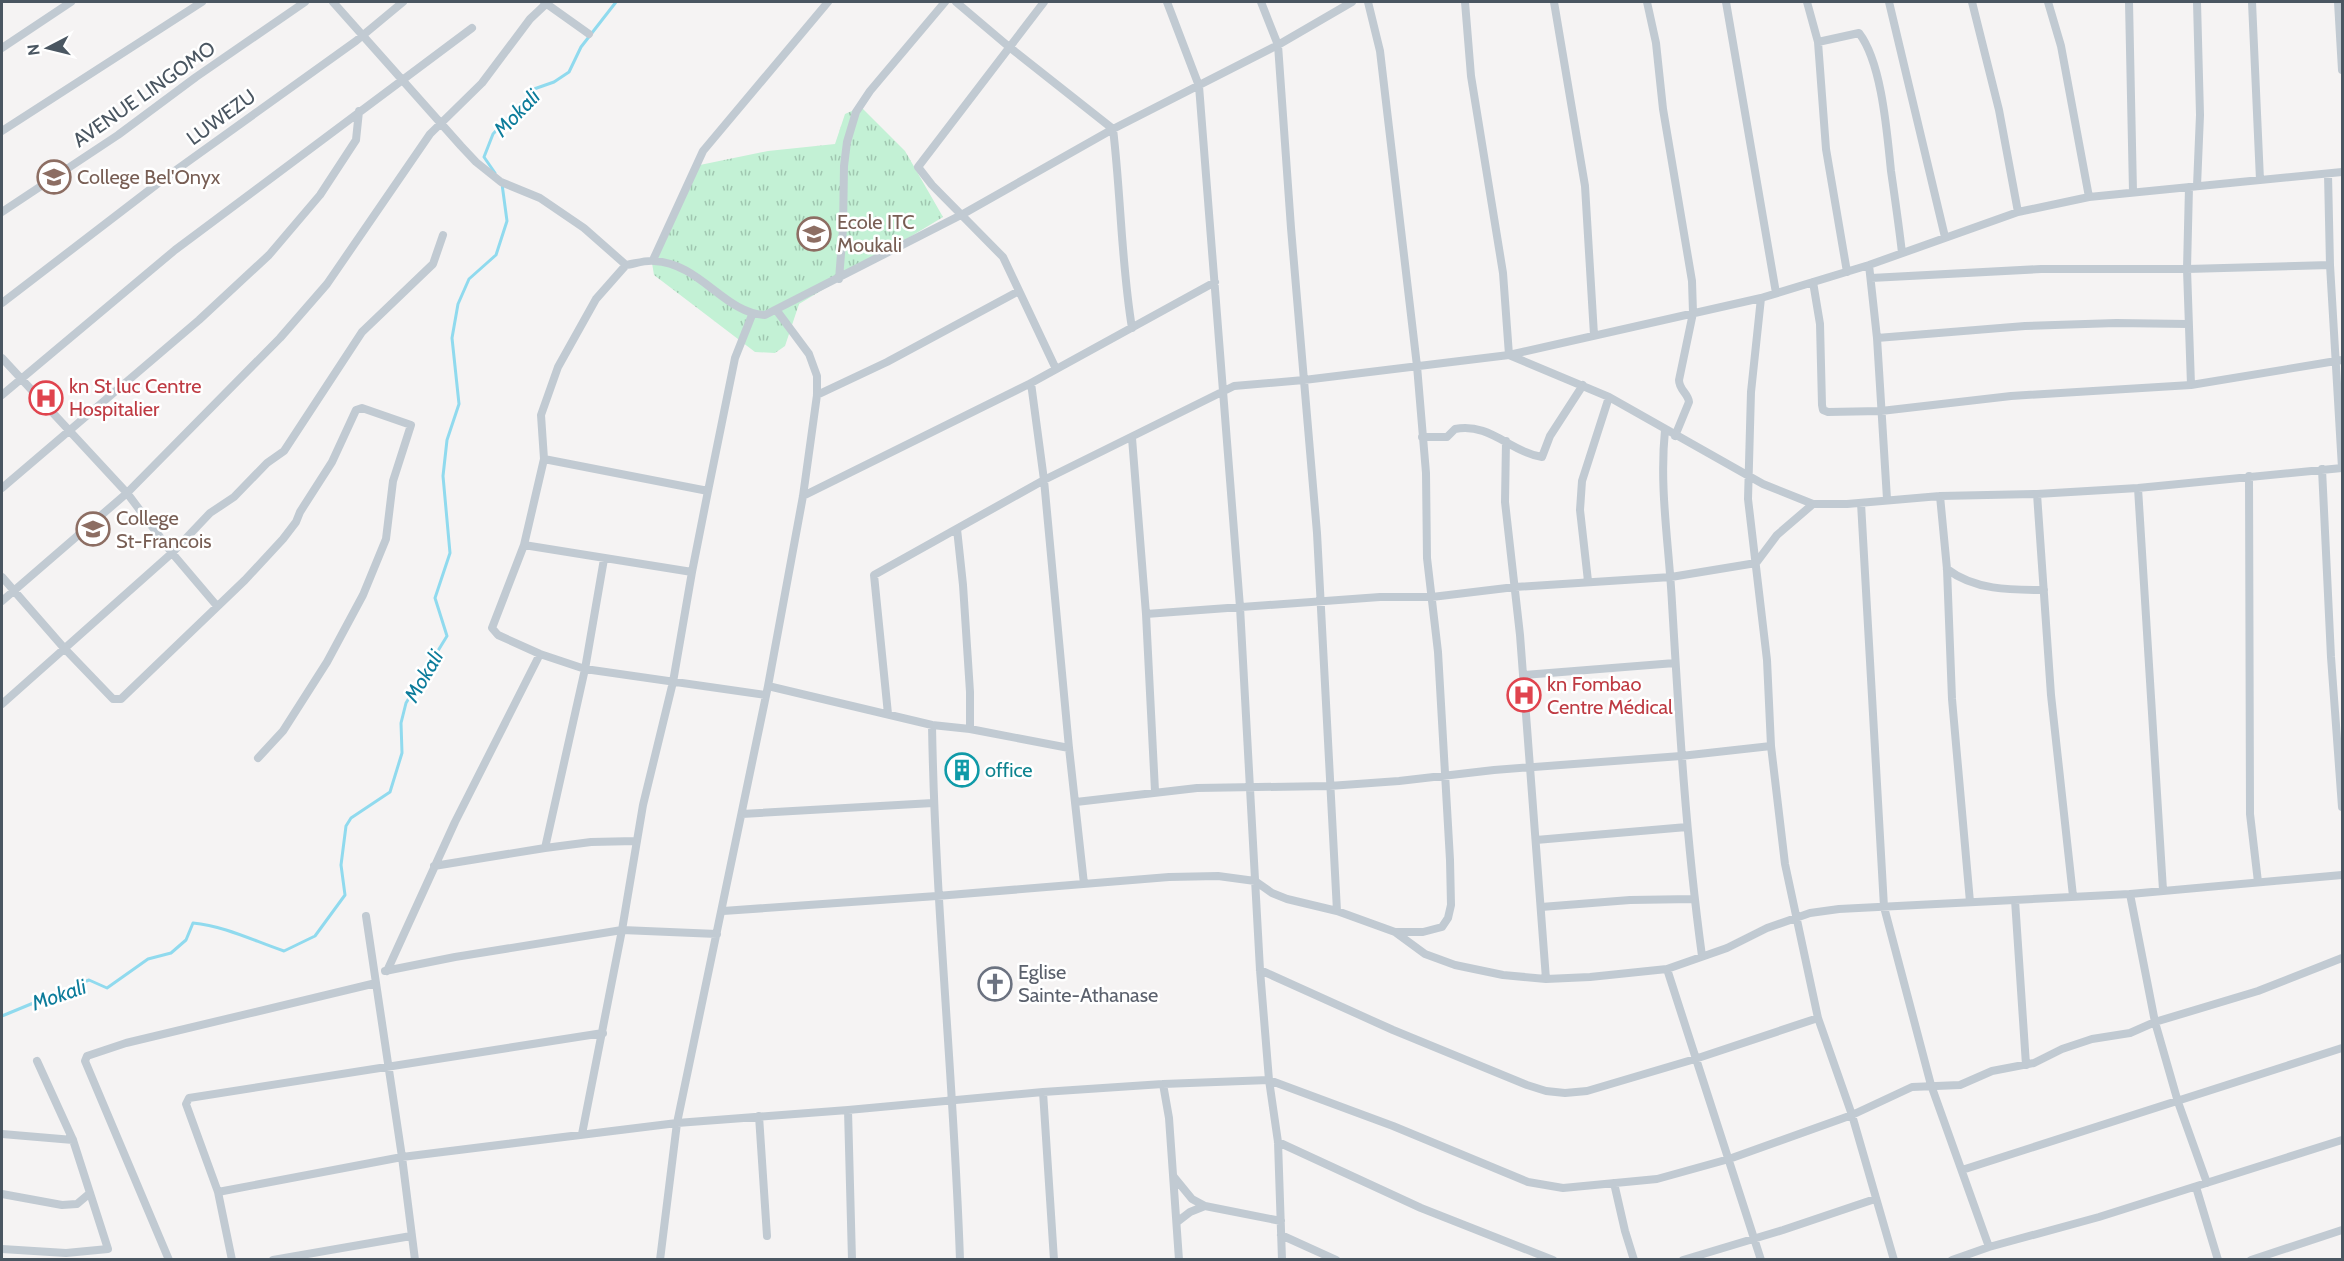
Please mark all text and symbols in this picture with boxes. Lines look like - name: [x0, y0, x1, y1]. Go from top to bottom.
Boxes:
- north arrow: [18, 18, 78, 78]
- street label: AVENUE LINGOMO: [68, 36, 220, 152]
- text: N: [23, 43, 44, 57]
- water label: Mokali: [487, 83, 545, 142]
- street label: LUWEZU: [182, 84, 260, 150]
- school or university icon: College Bel'Onyx: [36, 159, 72, 195]
- place label: College Bel'Onyx: [77, 165, 221, 189]
- place label: Ecole ITC Moukali: [837, 210, 915, 257]
- school or university icon: Ecole ITC Moukali: [796, 216, 832, 252]
- place label: kn St luc Centre Hospitalier: [69, 374, 201, 421]
- hospital icon: kn St luc Centre Hospitalier: [28, 380, 64, 416]
- place label: College St-Francois: [116, 506, 212, 553]
- school or university icon: College St-Francois: [75, 511, 111, 547]
- water label: Mokali: [398, 645, 449, 707]
- place label: kn Fombao Centre Médical: [1547, 672, 1673, 719]
- hospital icon: kn Fombao Centre Médical: [1506, 677, 1542, 713]
- building icon: office: [944, 752, 980, 788]
- place label: office: [985, 758, 1033, 782]
- place label: Eglise Sainte-Athanase: [1018, 960, 1158, 1007]
- church icon: Eglise Sainte-Athanase: [977, 966, 1013, 1002]
- water label: Mokali: [27, 973, 90, 1016]

